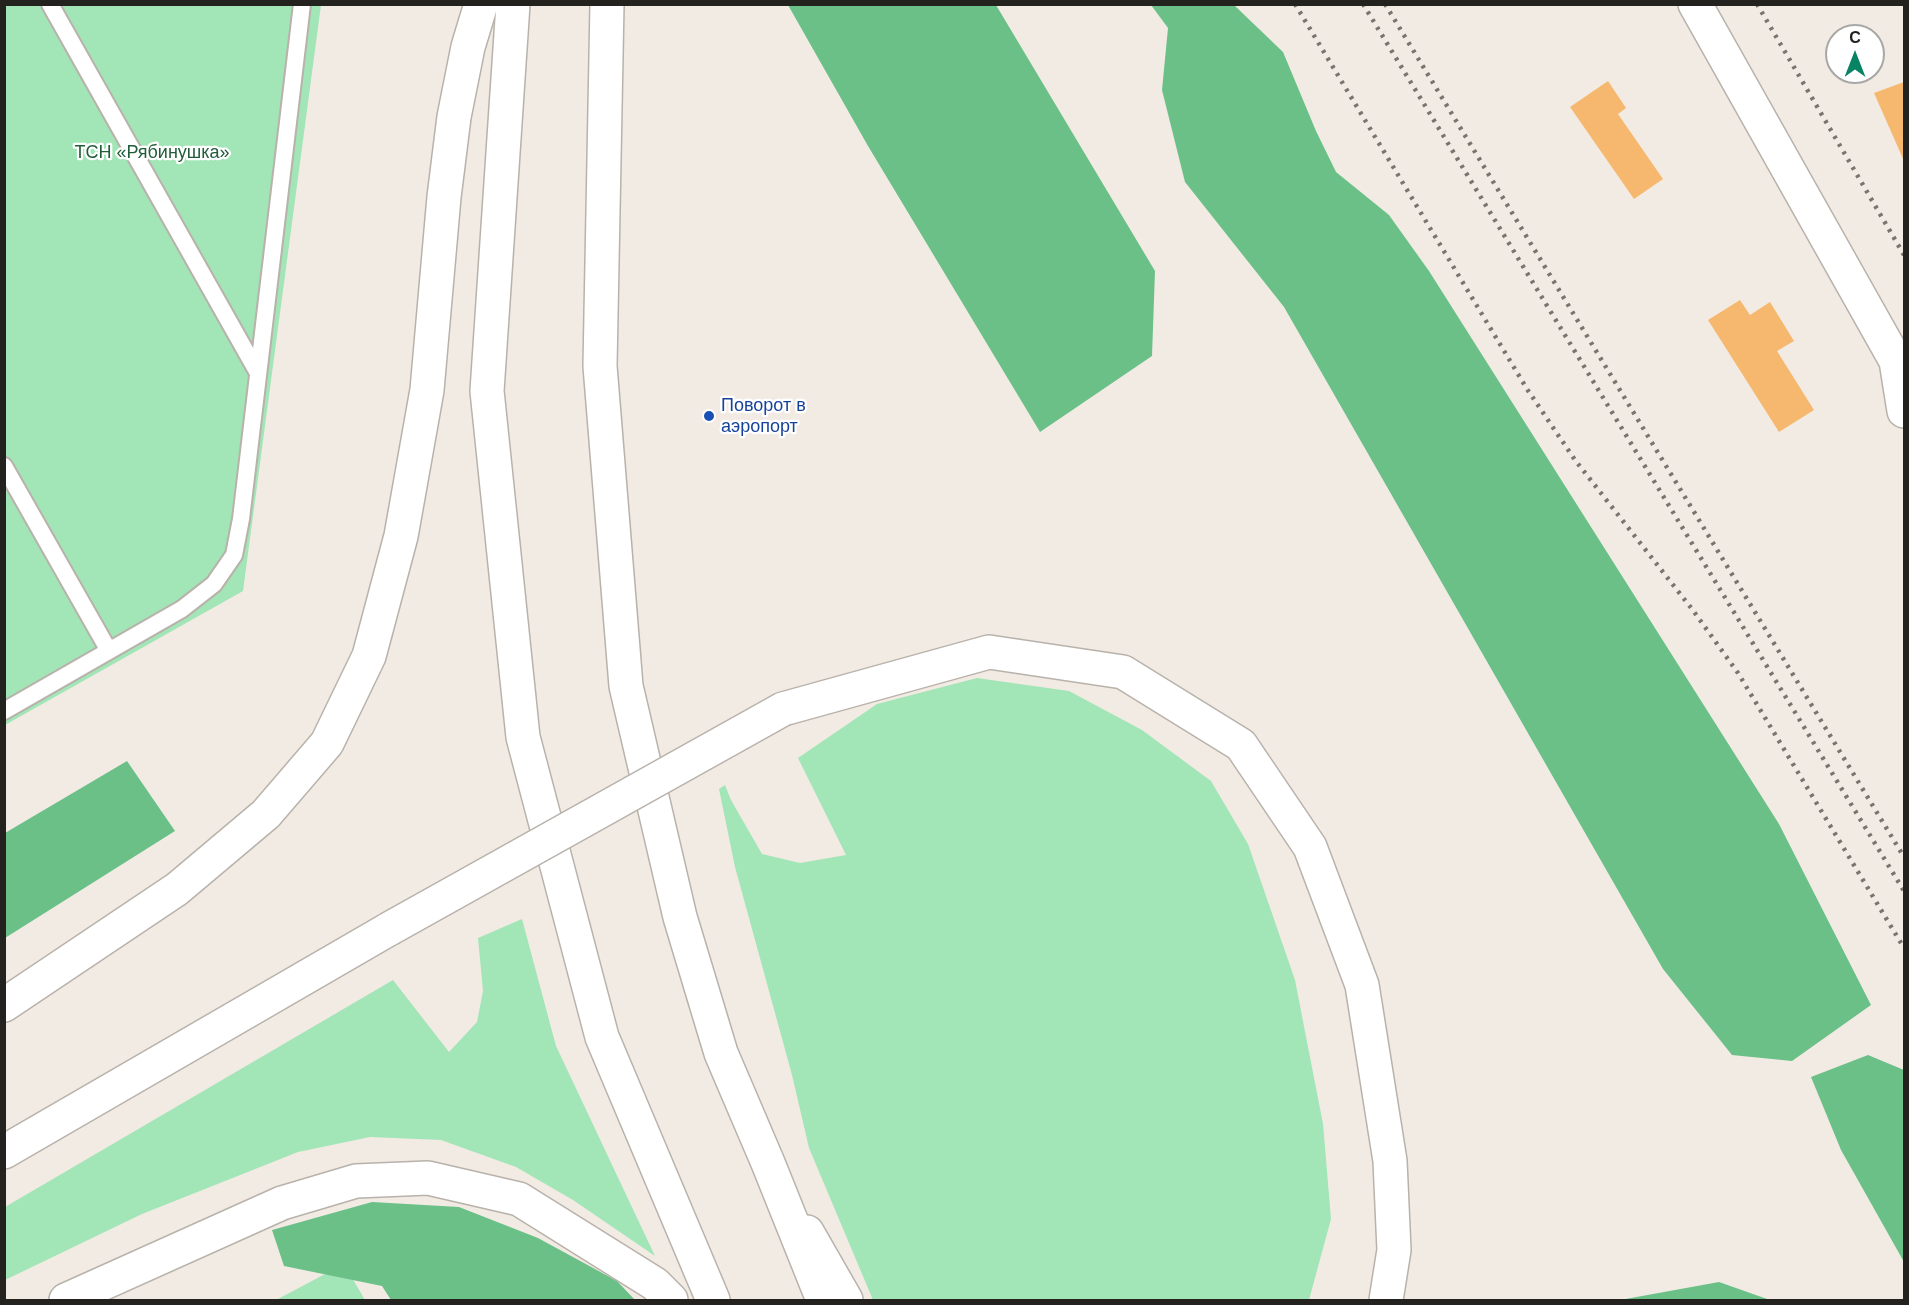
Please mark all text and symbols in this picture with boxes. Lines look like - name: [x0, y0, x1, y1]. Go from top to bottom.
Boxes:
- north arrow: [1825, 24, 1885, 84]
- text: С: [1849, 29, 1861, 46]
- park label: ТСН «Рябинушка»: [74, 142, 230, 164]
- place label: Поворот в аэропорт: [721, 395, 806, 438]
- marker: Поворот в аэропорт: [702, 409, 716, 423]

